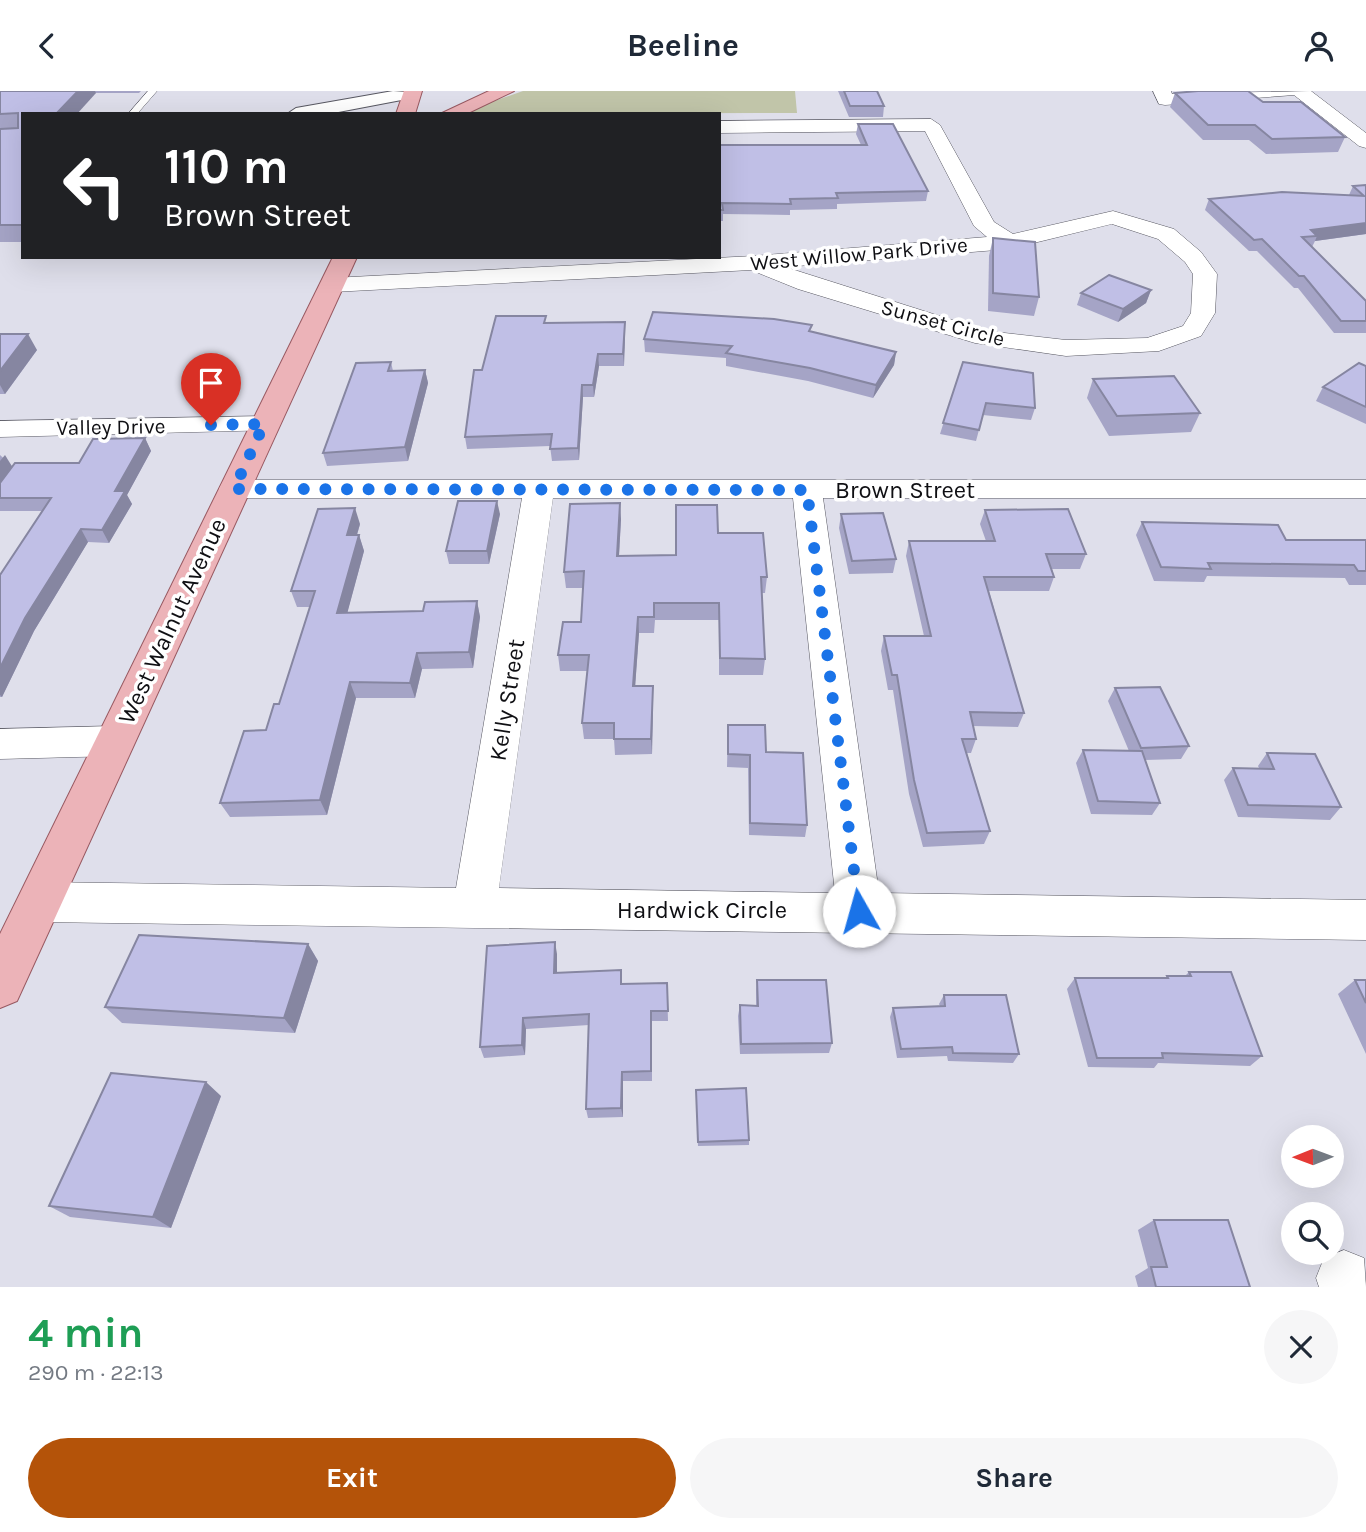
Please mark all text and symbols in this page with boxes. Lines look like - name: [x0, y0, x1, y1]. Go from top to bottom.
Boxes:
- icon: back: [28, 27, 66, 65]
- text: Beeline: [627, 27, 739, 64]
- icon: person: [1300, 27, 1338, 65]
- text: 110 m: [164, 138, 289, 195]
- icon: left: [49, 140, 140, 231]
- text: Brown Street: [164, 197, 351, 234]
- street label: West Willow Park Drive: [749, 233, 969, 275]
- street label: Sunset Circle: [879, 295, 1007, 351]
- pin: [181, 353, 241, 425]
- icon: arrive: [192, 364, 230, 402]
- street label: Valley Drive: [56, 414, 166, 440]
- street label: Brown Street: [835, 476, 975, 504]
- street label: West Walnut Avenue: [112, 514, 232, 728]
- street label: Kelly Street: [484, 637, 530, 763]
- position arrow: [822, 874, 896, 948]
- street label: Hardwick Circle: [617, 896, 787, 924]
- north arrow: [1281, 1125, 1344, 1188]
- map controls: [1281, 1125, 1344, 1265]
- button: search: [1281, 1202, 1344, 1265]
- text: 4 min: [28, 1308, 143, 1358]
- button: close: [1264, 1310, 1338, 1384]
- text: 290 m · 22:13: [28, 1359, 163, 1386]
- button: Exit: [28, 1438, 676, 1518]
- button: Share: [690, 1438, 1338, 1518]

